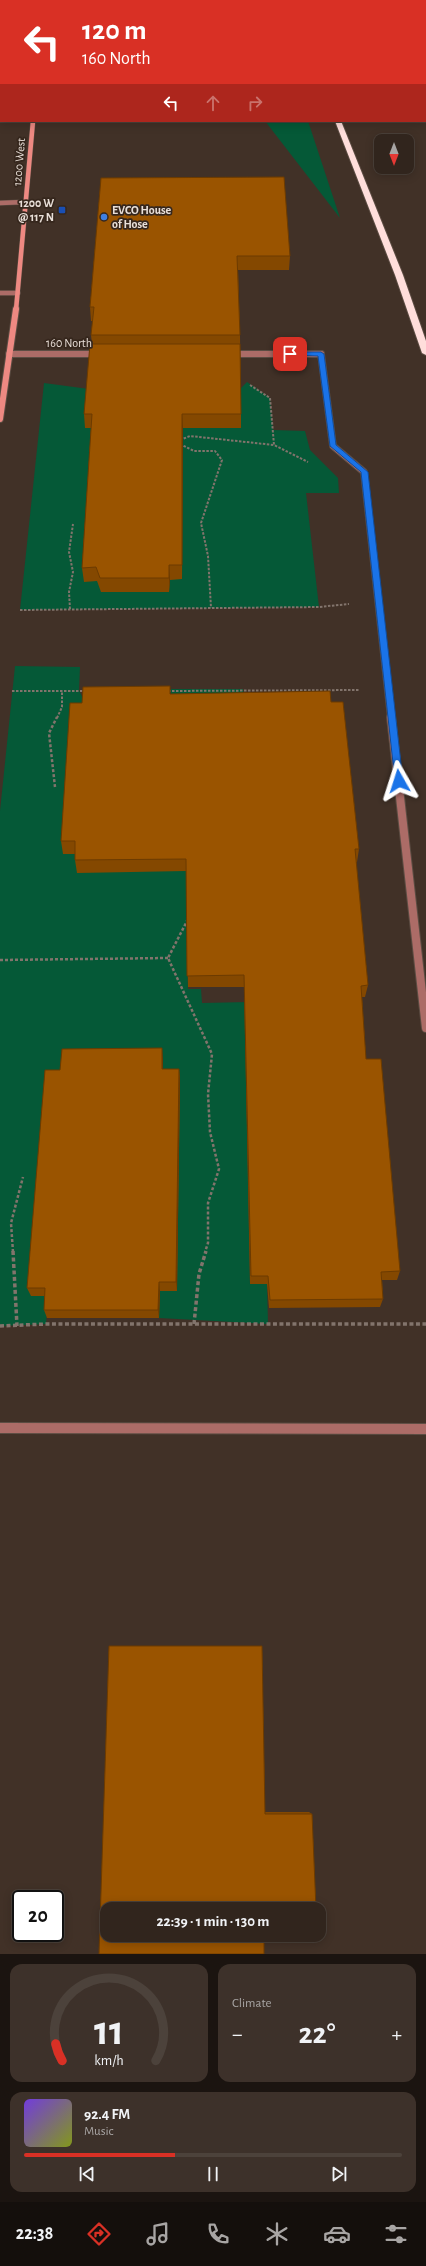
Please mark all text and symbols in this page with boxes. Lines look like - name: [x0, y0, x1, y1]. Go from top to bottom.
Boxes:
- icon: left: [16, 16, 68, 68]
- text: 120 m: [82, 17, 147, 45]
- text: 160 North: [82, 50, 151, 68]
- icon: left: [160, 92, 182, 114]
- icon: ahead: [202, 92, 224, 114]
- icon: right: [244, 92, 266, 114]
- north arrow: [374, 134, 414, 174]
- map controls: [374, 134, 414, 174]
- street label: 1200 West: [11, 137, 27, 187]
- place label: 1200 W @ 117 N: [18, 197, 54, 223]
- place label: EVCO House of Hose: [112, 204, 172, 230]
- marker: 1200 W @ 117 N: [57, 205, 67, 215]
- marker: EVCO House of Hose: [99, 212, 109, 222]
- street label: 160 North: [46, 337, 92, 349]
- pin: [273, 337, 307, 371]
- icon: arrive: [279, 343, 301, 365]
- position arrow: [378, 760, 420, 802]
- speed limit sign: 20: [12, 1890, 64, 1942]
- text: 22:39 · 1 min · 130 m: [157, 1914, 269, 1929]
- text: Climate: [232, 1997, 271, 2010]
- text: 11: [94, 2011, 124, 2052]
- text: 22°: [298, 2019, 336, 2049]
- text: −: [232, 2023, 243, 2045]
- text: +: [391, 2023, 402, 2045]
- text: km/h: [94, 2054, 124, 2068]
- text: 92.4 FM: [84, 2107, 130, 2122]
- text: Music: [84, 2125, 114, 2138]
- icon: previous: [76, 2163, 98, 2185]
- icon: pause: [202, 2163, 224, 2185]
- icon: next: [328, 2163, 350, 2185]
- icon: directions: [85, 2220, 113, 2248]
- icon: music: [144, 2220, 172, 2248]
- icon: phone: [204, 2220, 232, 2248]
- icon: climate: [263, 2220, 291, 2248]
- icon: car: [323, 2220, 351, 2248]
- icon: filters: [382, 2220, 410, 2248]
- text: 22:38: [16, 2225, 53, 2243]

